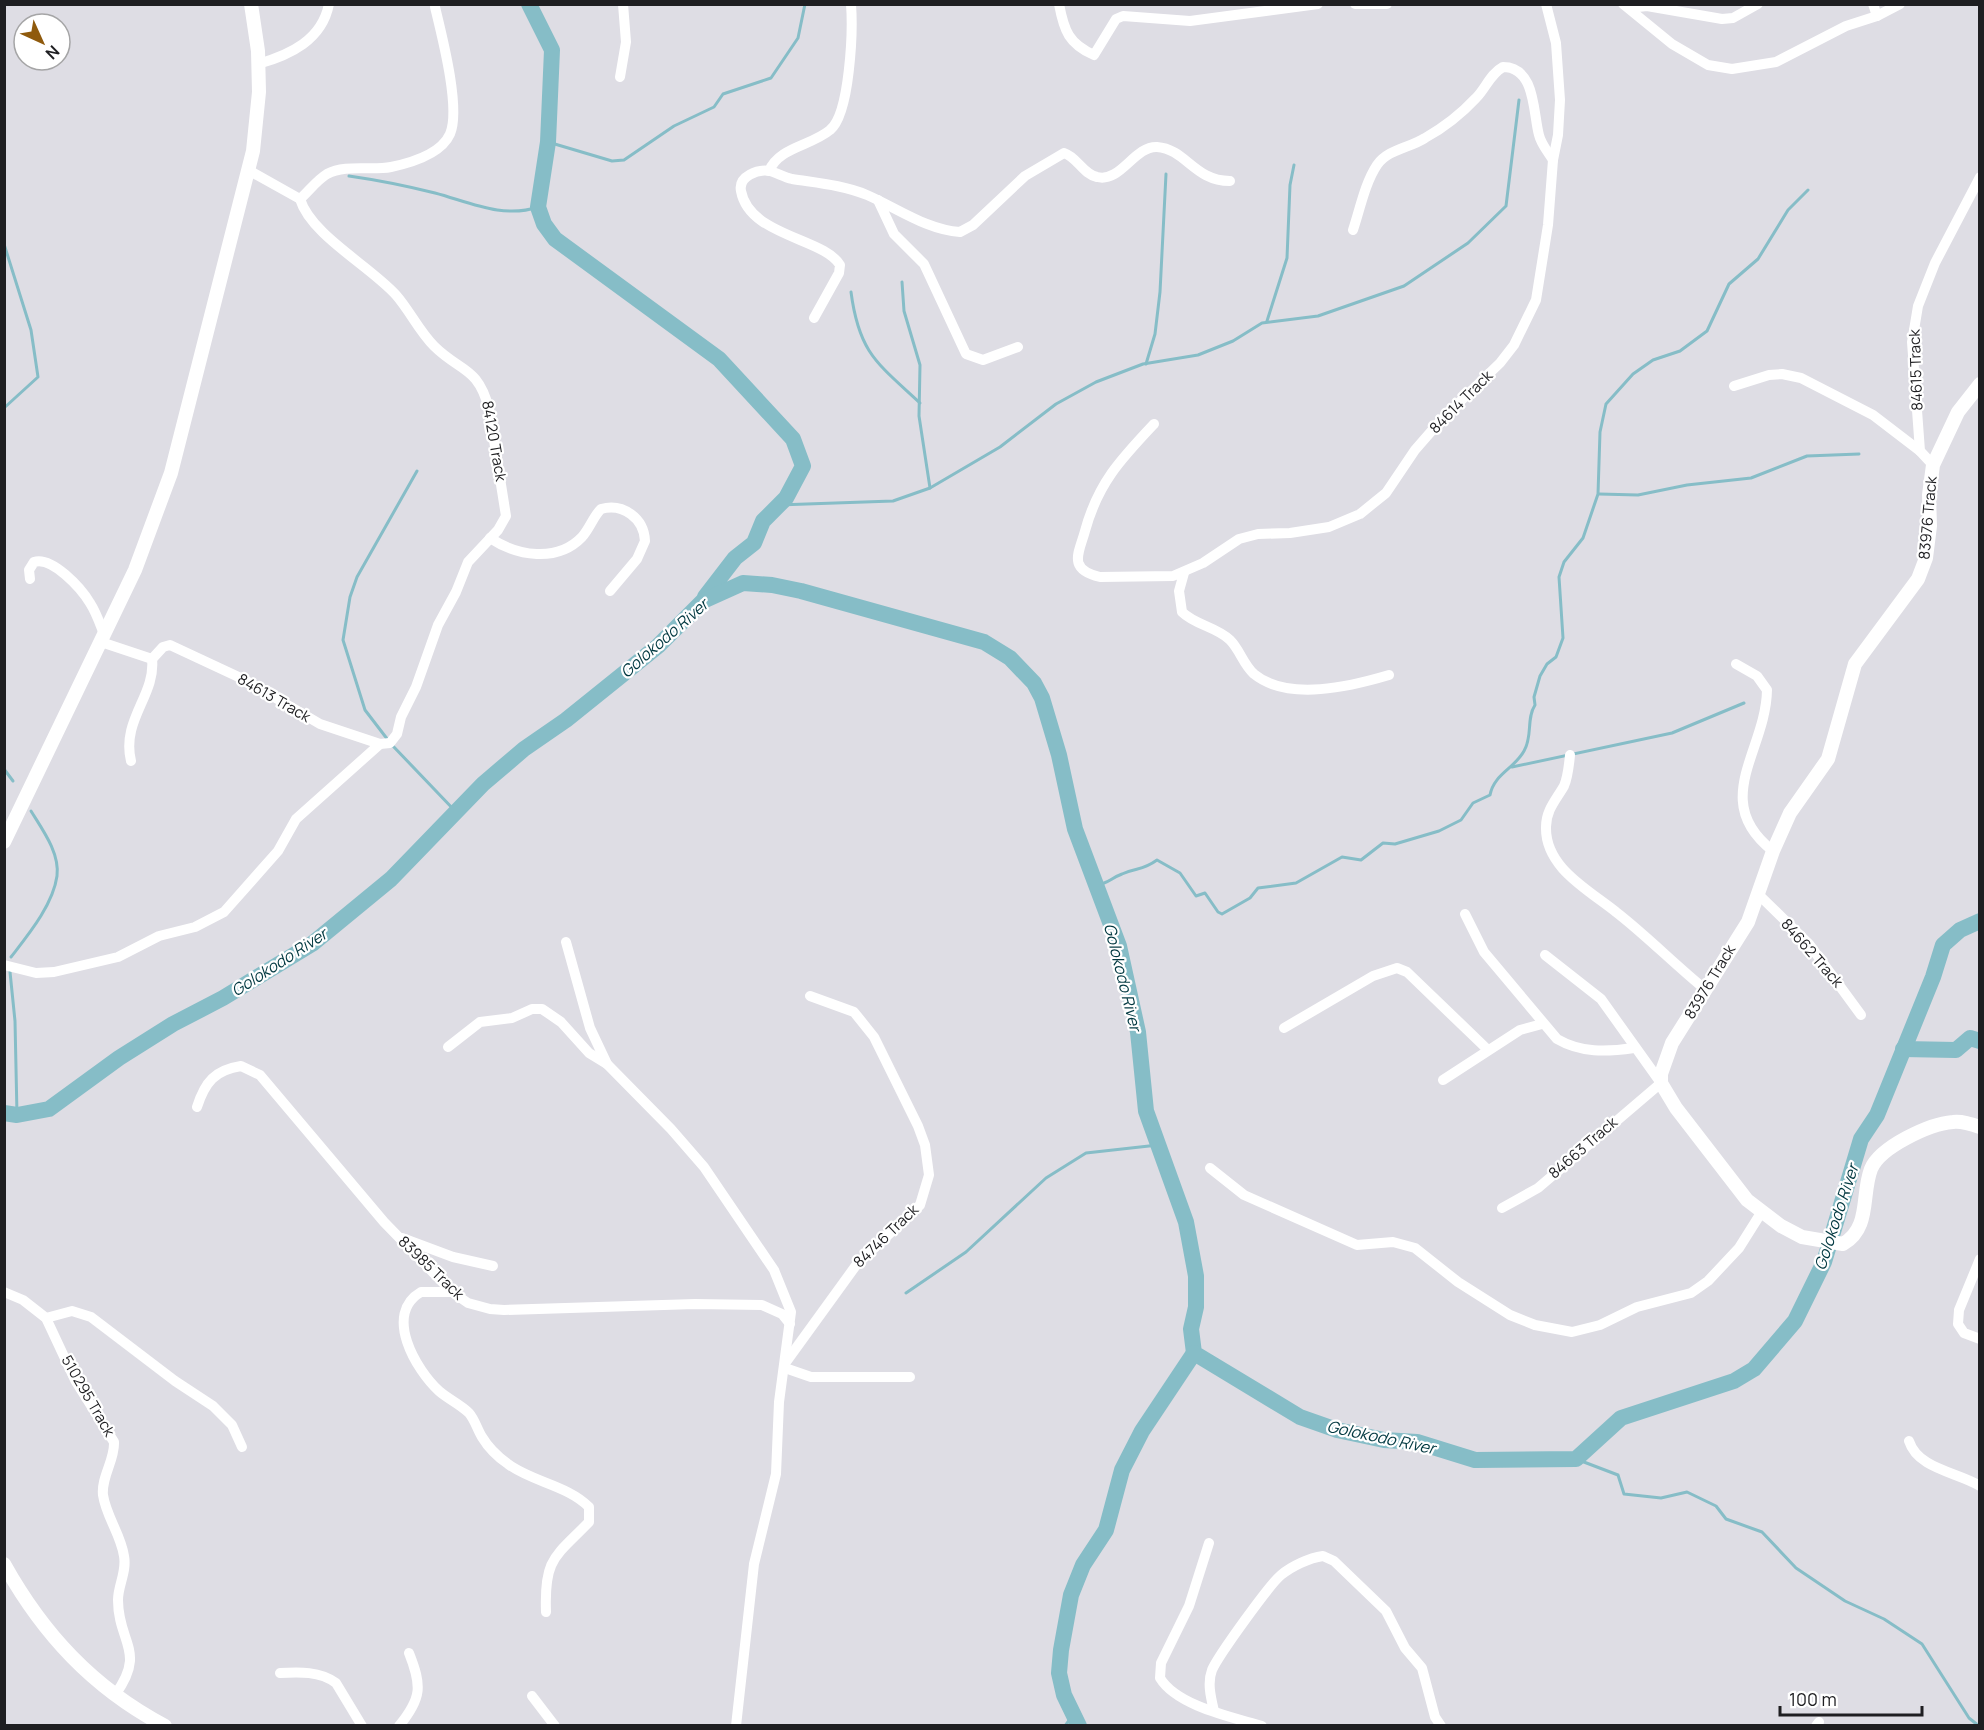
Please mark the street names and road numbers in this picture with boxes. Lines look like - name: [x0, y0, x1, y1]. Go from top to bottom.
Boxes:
- street label: 84615 Track: [1904, 328, 1927, 411]
- street label: 84614 Track: [1424, 365, 1497, 438]
- street label: 84120 Track: [477, 399, 512, 483]
- street label: 83976 Track: [1913, 475, 1942, 560]
- street label: 84613 Track: [234, 668, 315, 727]
- street label: 84662 Track: [1777, 914, 1849, 992]
- street label: 83976 Track: [1679, 940, 1740, 1023]
- street label: 84663 Track: [1544, 1112, 1622, 1183]
- street label: 84746 Track: [849, 1199, 923, 1272]
- street label: 83985 Track: [394, 1231, 469, 1305]
- street label: 510295 Track: [57, 1351, 120, 1441]

